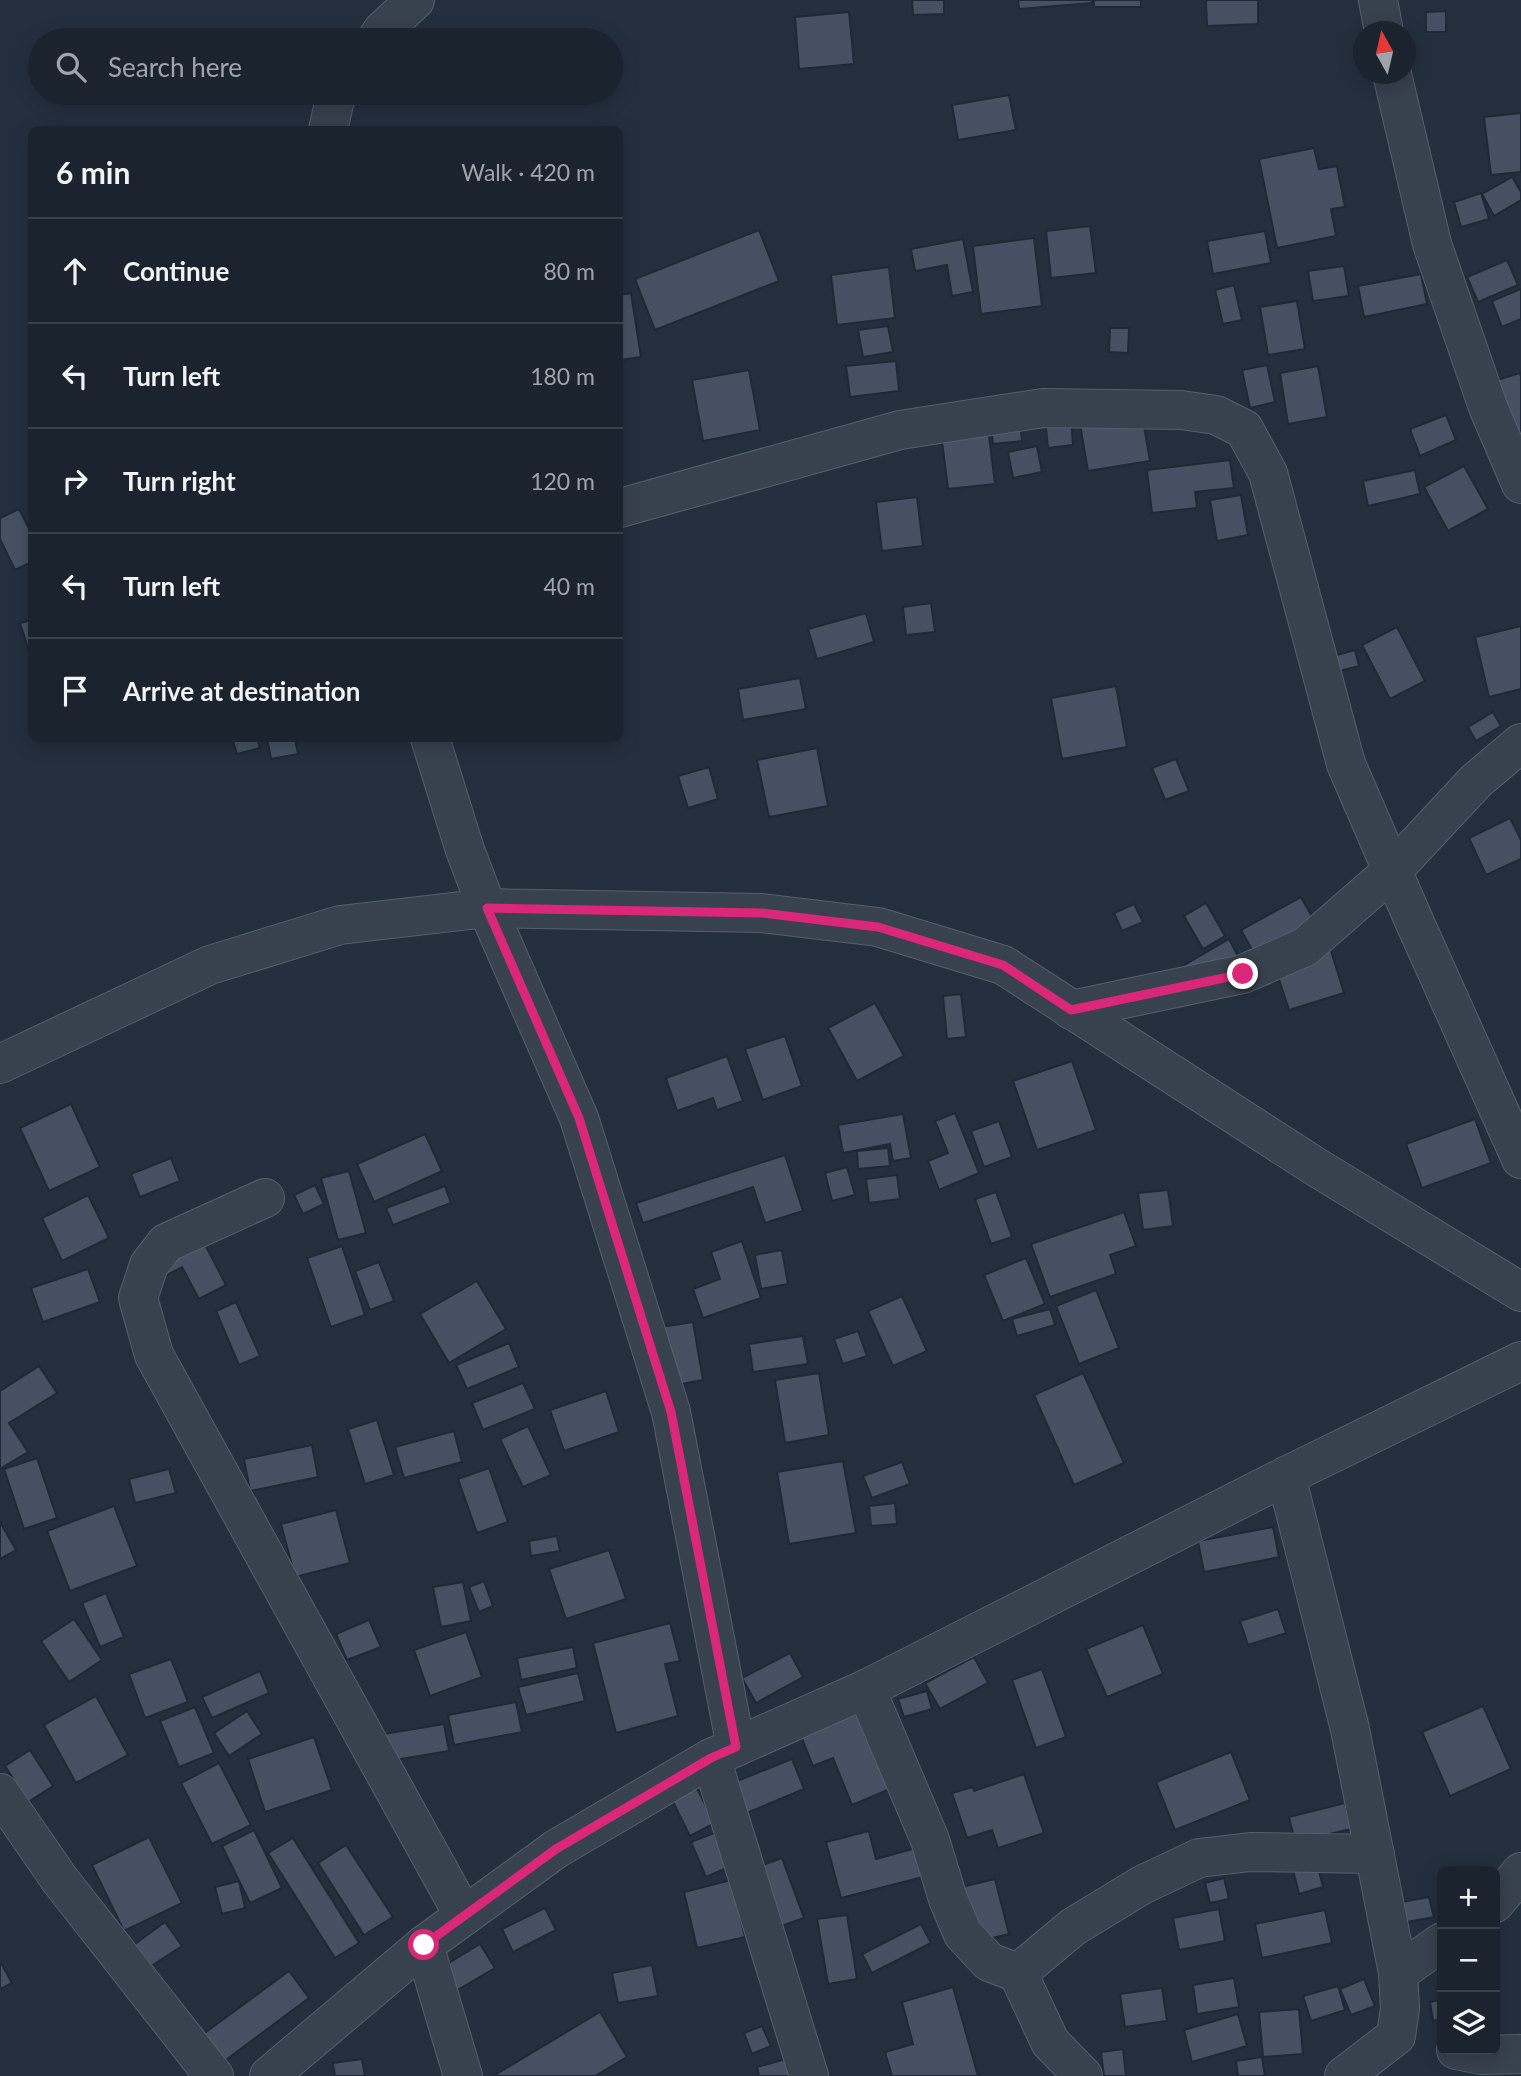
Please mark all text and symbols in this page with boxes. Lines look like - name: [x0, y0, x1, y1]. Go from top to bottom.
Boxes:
- north arrow: [1353, 21, 1416, 84]
- search box: [28, 28, 623, 105]
- icon: search: [52, 48, 90, 86]
- text: Search here: [108, 51, 242, 83]
- text: 6 min: [56, 154, 130, 190]
- text: Walk · 420 m: [461, 158, 595, 186]
- icon: ahead: [56, 252, 94, 290]
- text: Continue: [123, 255, 229, 287]
- text: 80 m: [544, 257, 595, 285]
- icon: left: [56, 357, 94, 395]
- text: Turn left: [123, 360, 220, 392]
- text: 180 m: [530, 362, 595, 390]
- icon: right: [56, 462, 94, 500]
- text: Turn right: [123, 465, 236, 497]
- text: 120 m: [530, 467, 595, 495]
- icon: left: [56, 567, 94, 605]
- text: Turn left: [123, 570, 220, 602]
- text: 40 m: [544, 572, 595, 600]
- icon: arrive: [56, 672, 94, 710]
- text: Arrive at destination: [123, 675, 360, 707]
- route end: [1227, 958, 1258, 989]
- map controls: [1437, 1866, 1500, 2055]
- button: +: [1437, 1866, 1500, 1929]
- route start: [408, 1929, 439, 1960]
- button: −: [1437, 1929, 1500, 1992]
- button: layers: [1437, 1992, 1500, 2055]

